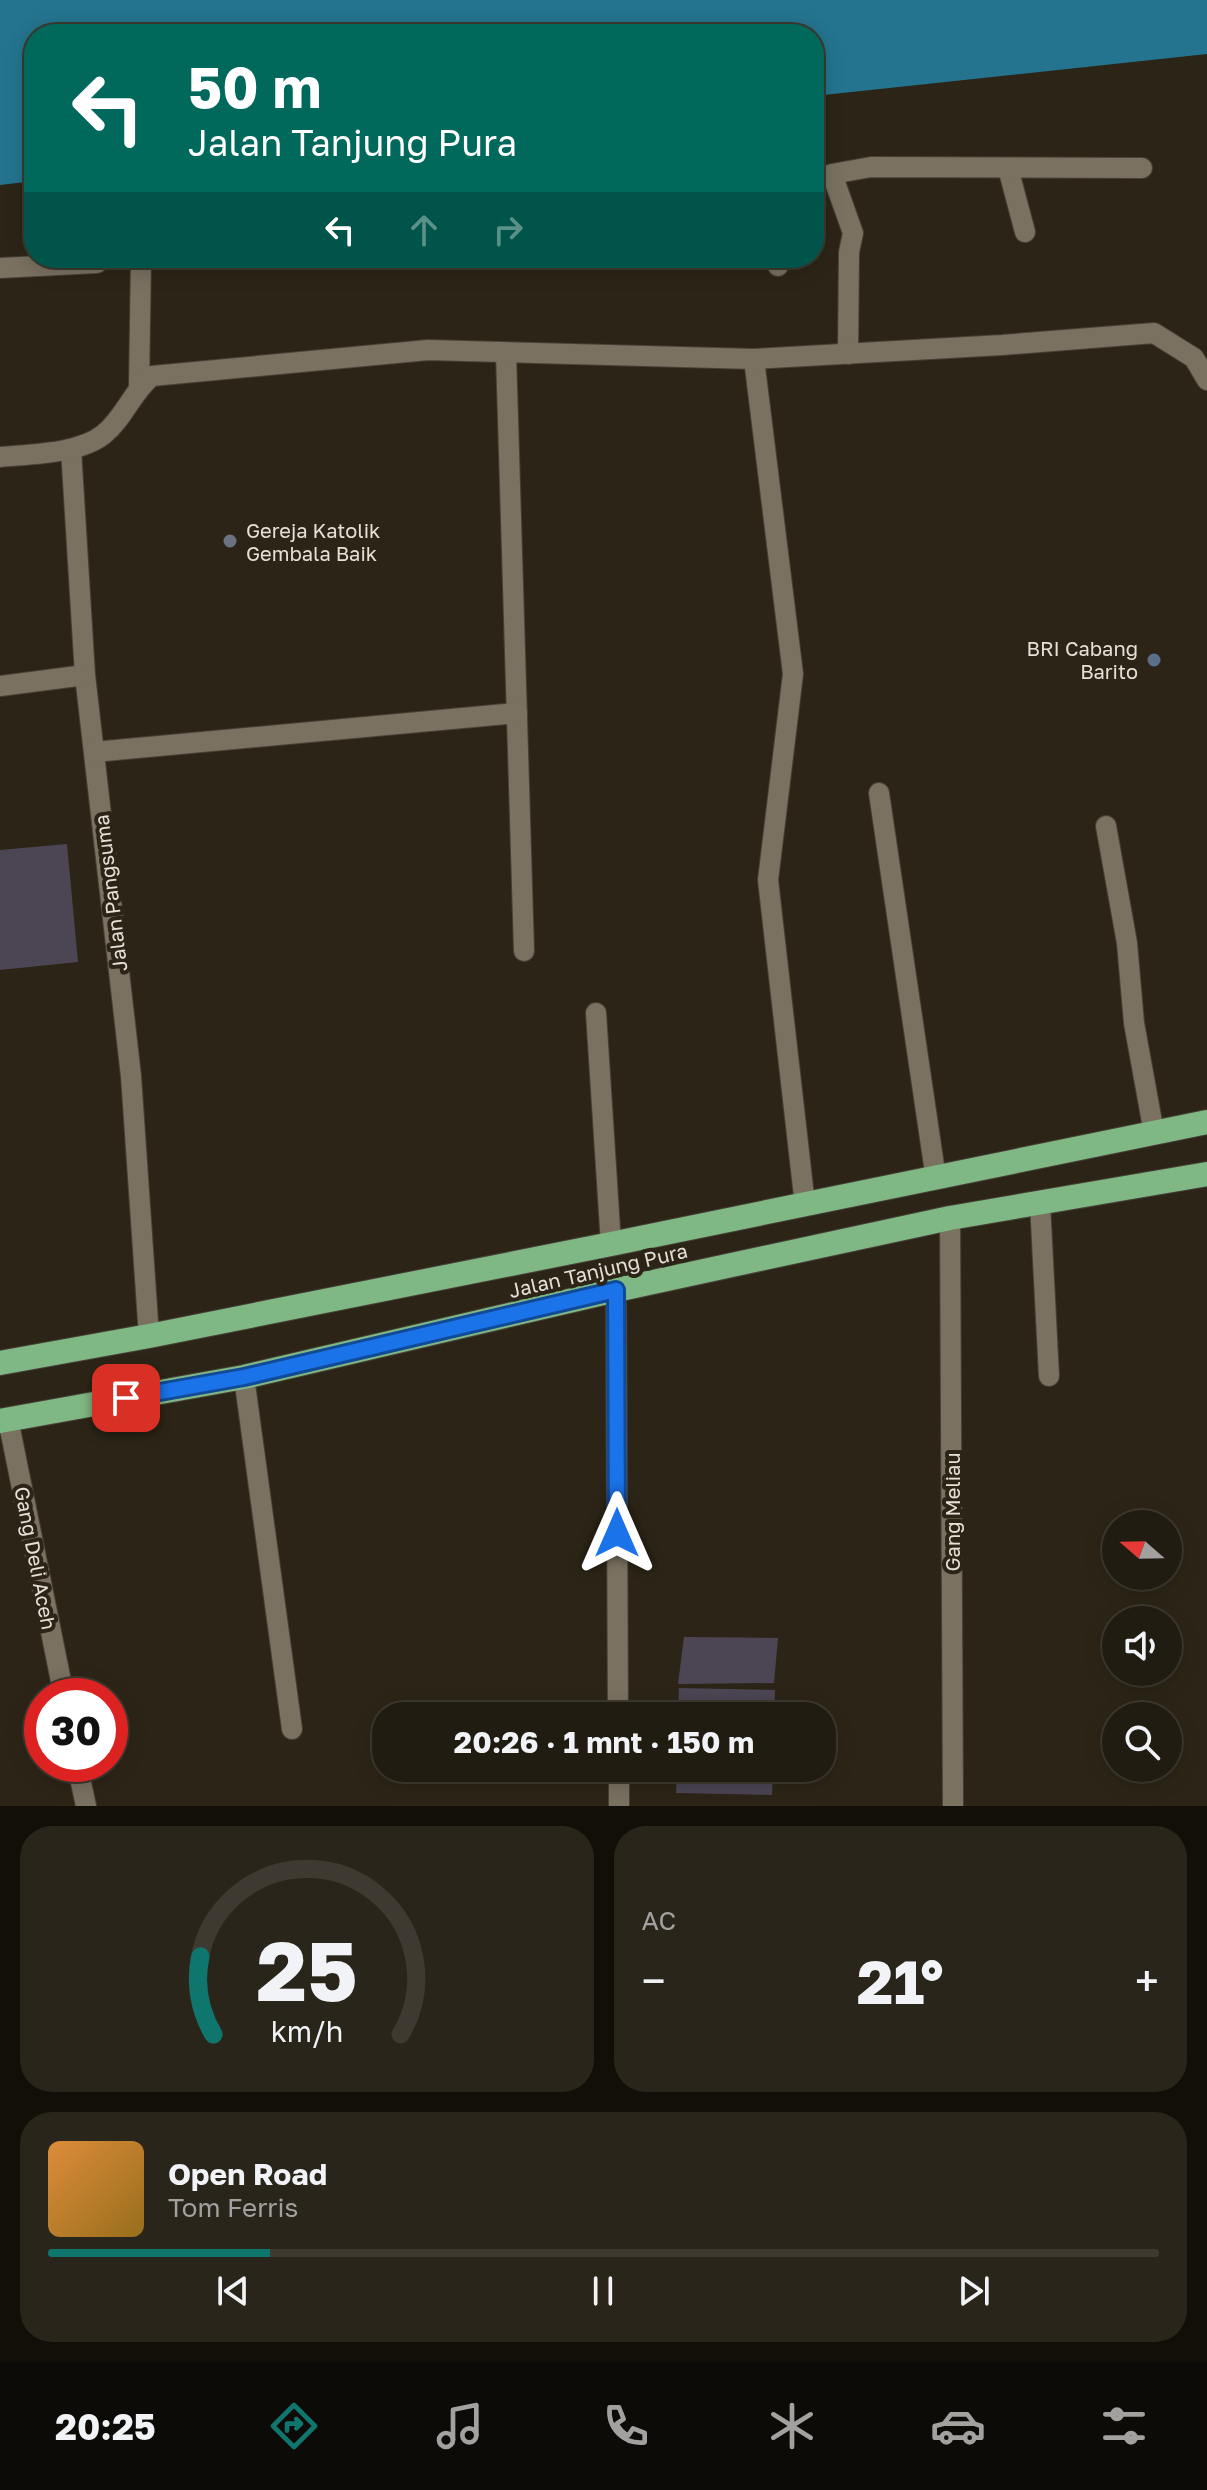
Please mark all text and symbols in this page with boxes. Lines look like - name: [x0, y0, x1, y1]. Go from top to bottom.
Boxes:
- text: 50 m: [188, 53, 322, 120]
- icon: left: [56, 56, 160, 160]
- text: Jalan Tanjung Pura: [188, 121, 517, 164]
- icon: left: [318, 208, 362, 252]
- icon: ahead: [402, 208, 446, 252]
- icon: right: [486, 208, 530, 252]
- place label: Gereja Katolik Gembala Baik: [246, 518, 380, 565]
- marker: Gereja Katolik Gembala Baik: [221, 532, 239, 550]
- place label: BRI Cabang Barito: [1027, 636, 1138, 683]
- marker: BRI Cabang Barito: [1145, 651, 1163, 669]
- street label: Jalan Pangsuma: [88, 813, 132, 973]
- street label: Jalan Tanjung Pura: [506, 1238, 690, 1302]
- pin: [92, 1364, 160, 1432]
- icon: arrive: [104, 1376, 148, 1420]
- street label: Gang Meliau: [940, 1453, 964, 1571]
- street label: Gang Deli Aceh: [10, 1484, 62, 1632]
- position arrow: [575, 1491, 659, 1575]
- north arrow: [1102, 1510, 1182, 1590]
- map controls: [1102, 1510, 1182, 1782]
- button: sound: [1102, 1606, 1182, 1686]
- speed limit sign: 30: [24, 1678, 128, 1782]
- button: search: [1102, 1702, 1182, 1782]
- text: 20:26 · 1 mnt · 150 m: [454, 1724, 754, 1760]
- text: AC: [642, 1905, 676, 1936]
- text: 25: [256, 1919, 358, 2019]
- text: 21°: [857, 1945, 944, 2017]
- text: −: [642, 1954, 666, 2007]
- text: +: [1135, 1954, 1159, 2007]
- text: km/h: [270, 2014, 343, 2048]
- text: Open Road: [168, 2156, 327, 2192]
- text: Tom Ferris: [168, 2192, 298, 2223]
- icon: previous: [211, 2269, 255, 2313]
- icon: pause: [581, 2269, 625, 2313]
- icon: next: [952, 2269, 996, 2313]
- icon: directions: [266, 2398, 322, 2454]
- icon: music: [432, 2398, 488, 2454]
- icon: phone: [598, 2398, 654, 2454]
- icon: climate: [764, 2398, 820, 2454]
- icon: car: [930, 2398, 986, 2454]
- icon: filters: [1096, 2398, 1152, 2454]
- text: 20:25: [55, 2405, 156, 2448]

